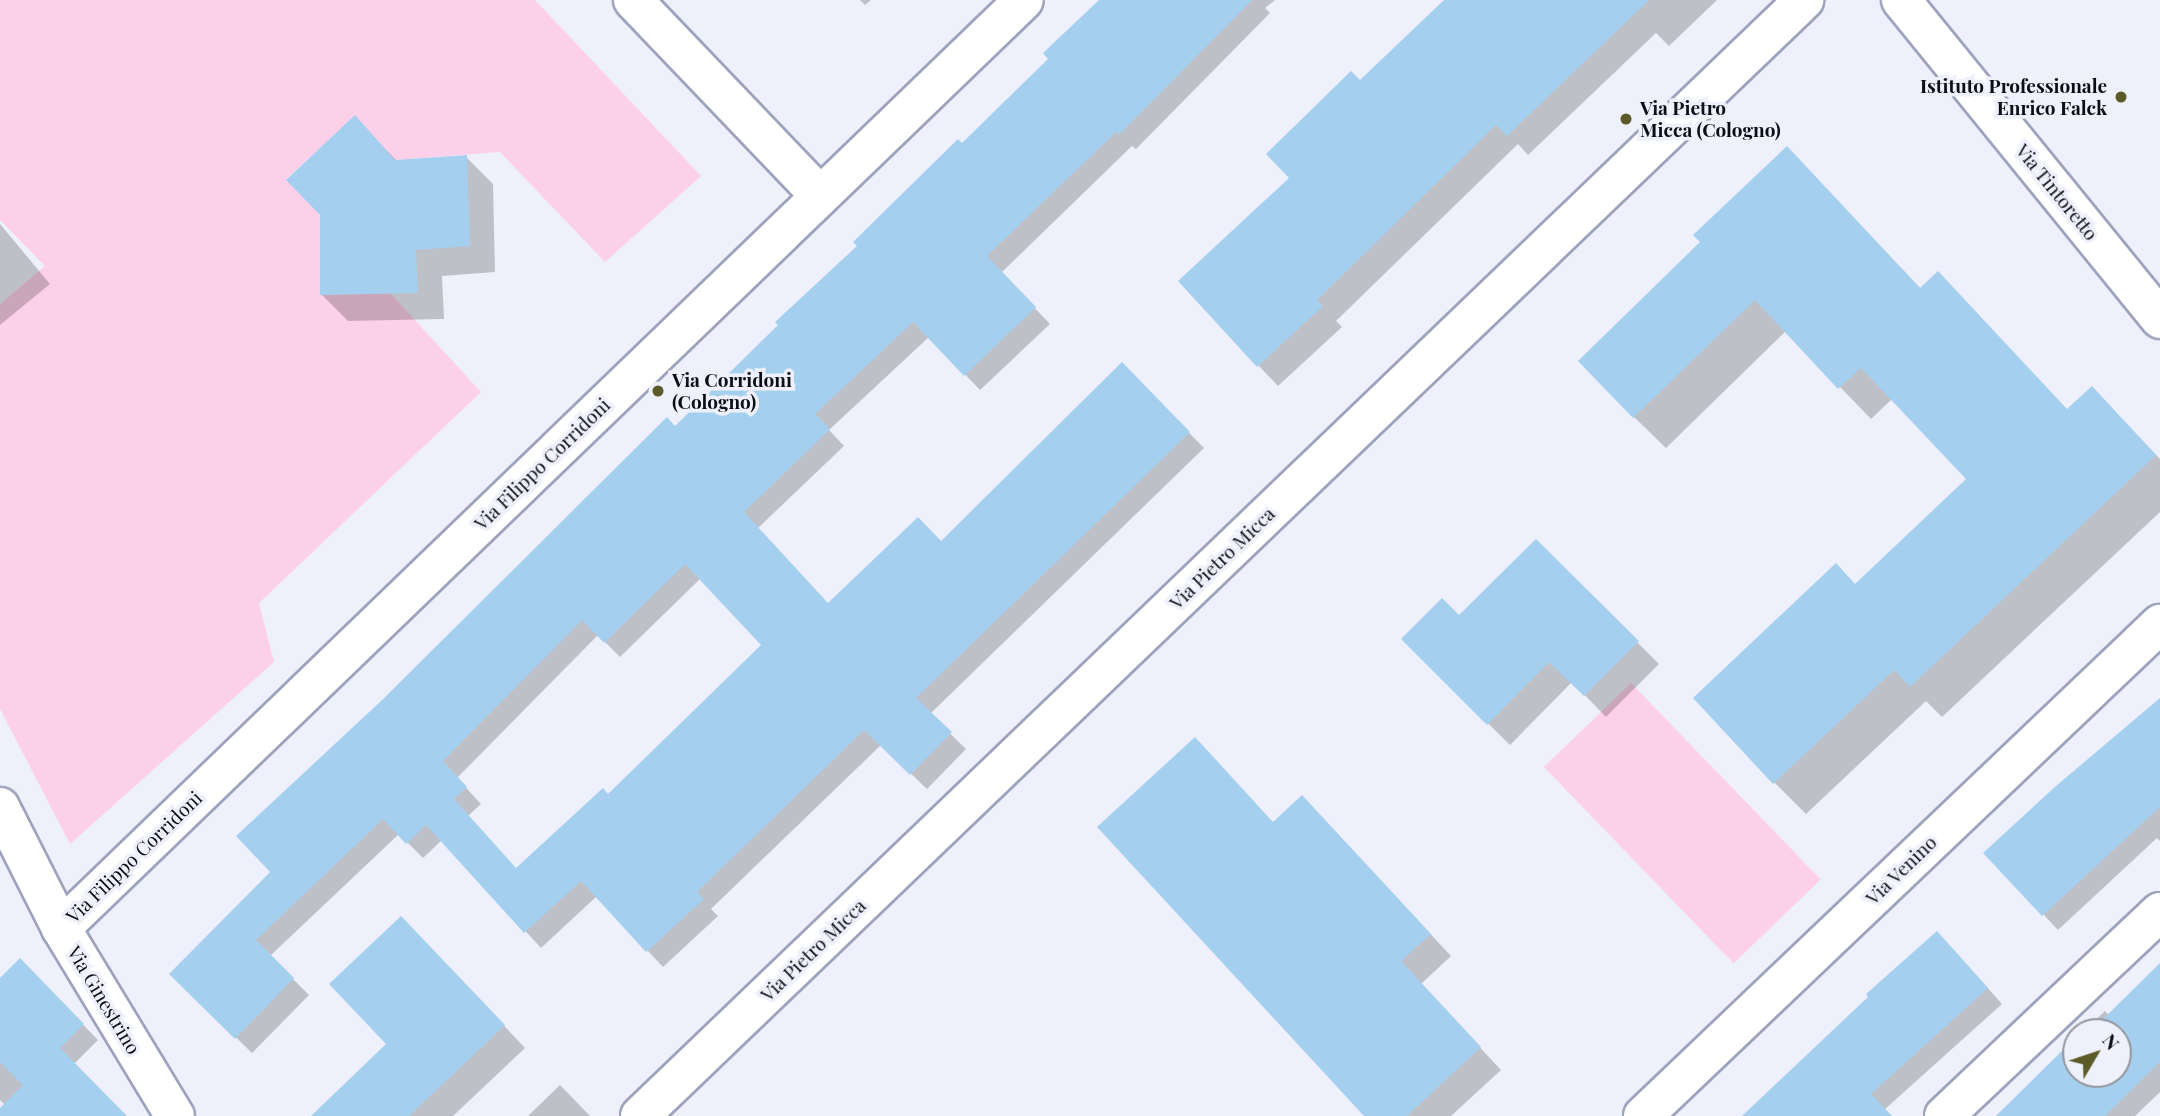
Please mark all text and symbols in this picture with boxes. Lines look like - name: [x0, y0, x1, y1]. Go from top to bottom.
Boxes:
- place label: Istituto Professionale Enrico Falck: [1920, 75, 2107, 119]
- marker: Istituto Professionale Enrico Falck: [2113, 89, 2129, 105]
- place label: Via Pietro Micca (Cologno): [1640, 97, 1781, 141]
- marker: Via Pietro Micca (Cologno): [1618, 111, 1634, 127]
- street label: Via Tintoretto: [2011, 139, 2103, 245]
- place label: Via Corridoni (Cologno): [672, 369, 792, 413]
- marker: Via Corridoni (Cologno): [650, 383, 666, 399]
- street label: Via Filippo Corridoni: [469, 393, 615, 535]
- street label: Via Pietro Micca: [1165, 502, 1279, 614]
- street label: Via Filippo Corridoni: [61, 786, 207, 928]
- street label: Via Venino: [1861, 830, 1941, 910]
- street label: Via Pietro Micca: [756, 894, 870, 1006]
- street label: Via Ginestrino: [63, 942, 145, 1058]
- north arrow: [2062, 1018, 2132, 1088]
- text: N: [2097, 1028, 2126, 1055]

